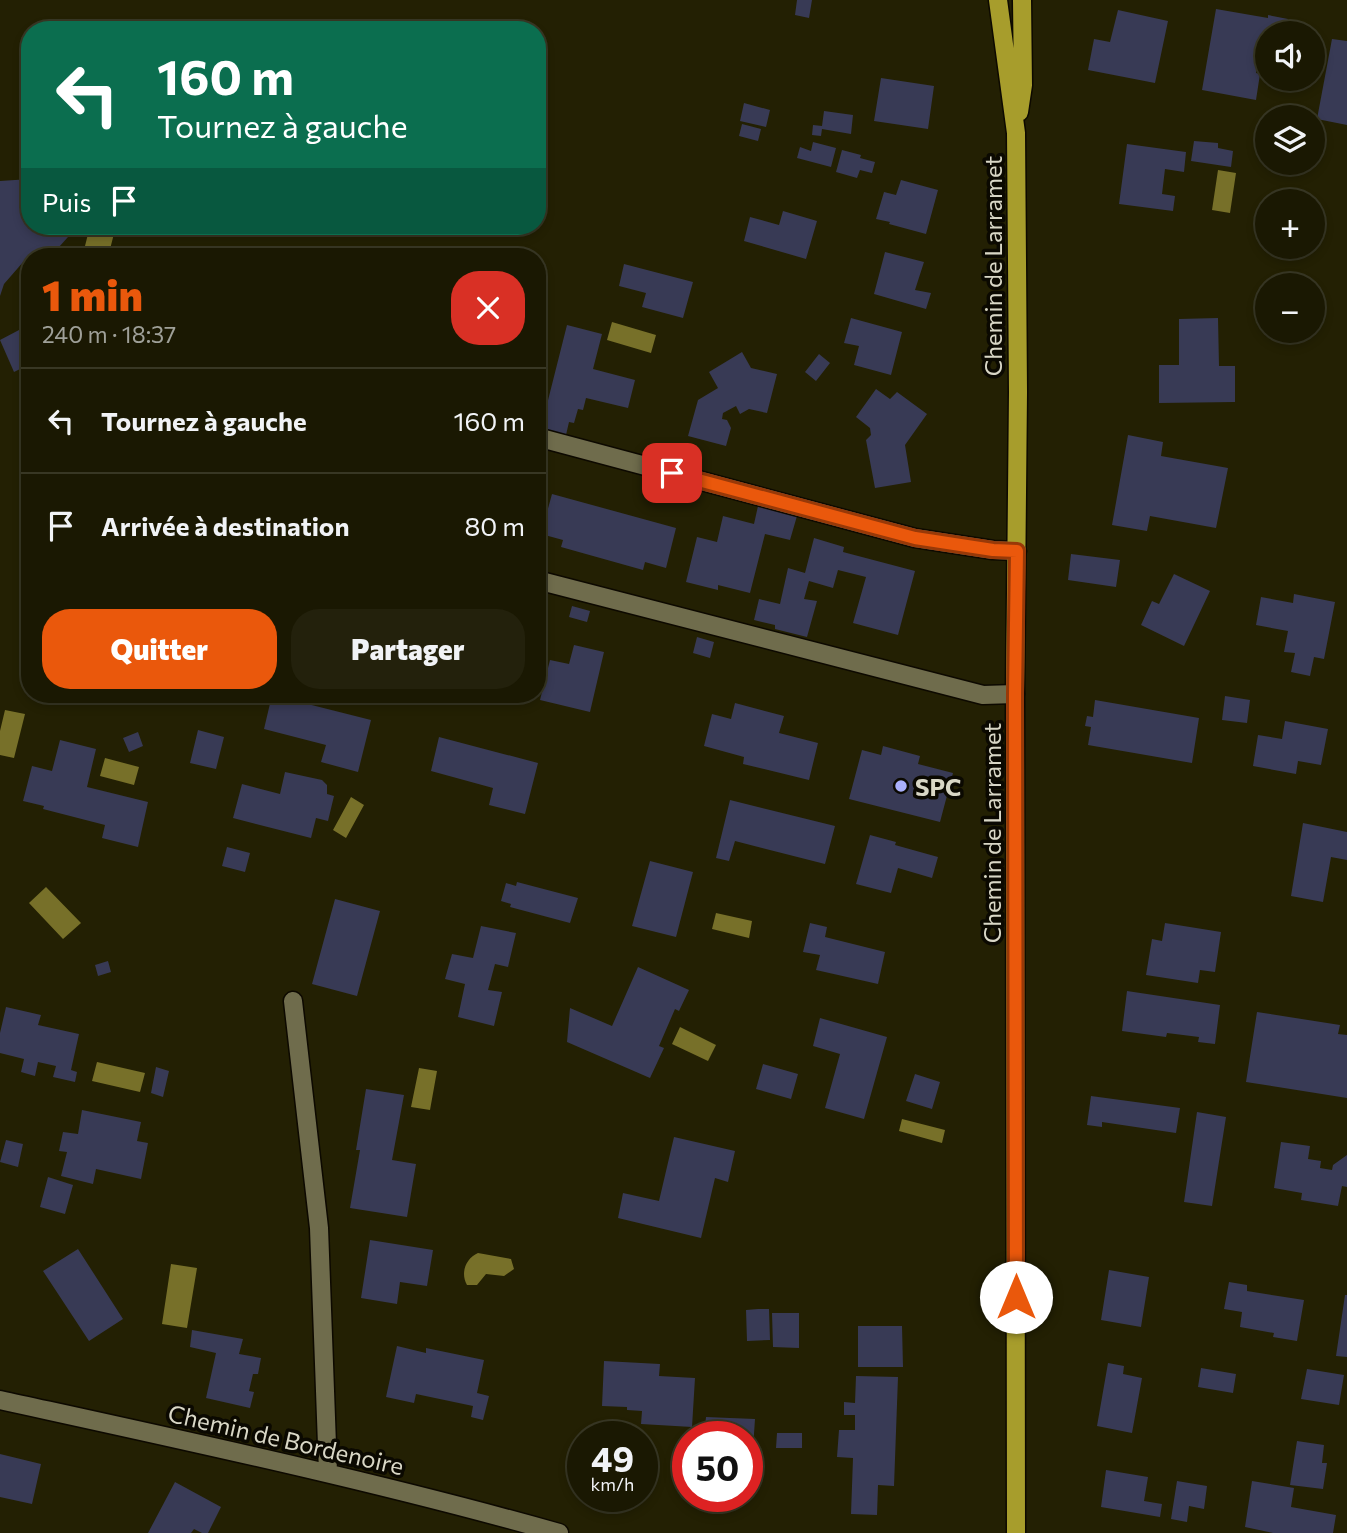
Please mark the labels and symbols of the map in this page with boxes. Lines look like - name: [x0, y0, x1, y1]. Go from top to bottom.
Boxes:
- street label: Chemin de Larramet: [978, 156, 1007, 376]
- pin: [642, 443, 702, 503]
- street label: Chemin de Larramet: [977, 723, 1006, 943]
- place label: SPC: [915, 772, 961, 801]
- marker: SPC: [893, 778, 909, 794]
- position arrow: [979, 1260, 1053, 1334]
- street label: Chemin de Bordenoire: [165, 1398, 407, 1480]
- speed limit sign: 50: [672, 1421, 763, 1512]

